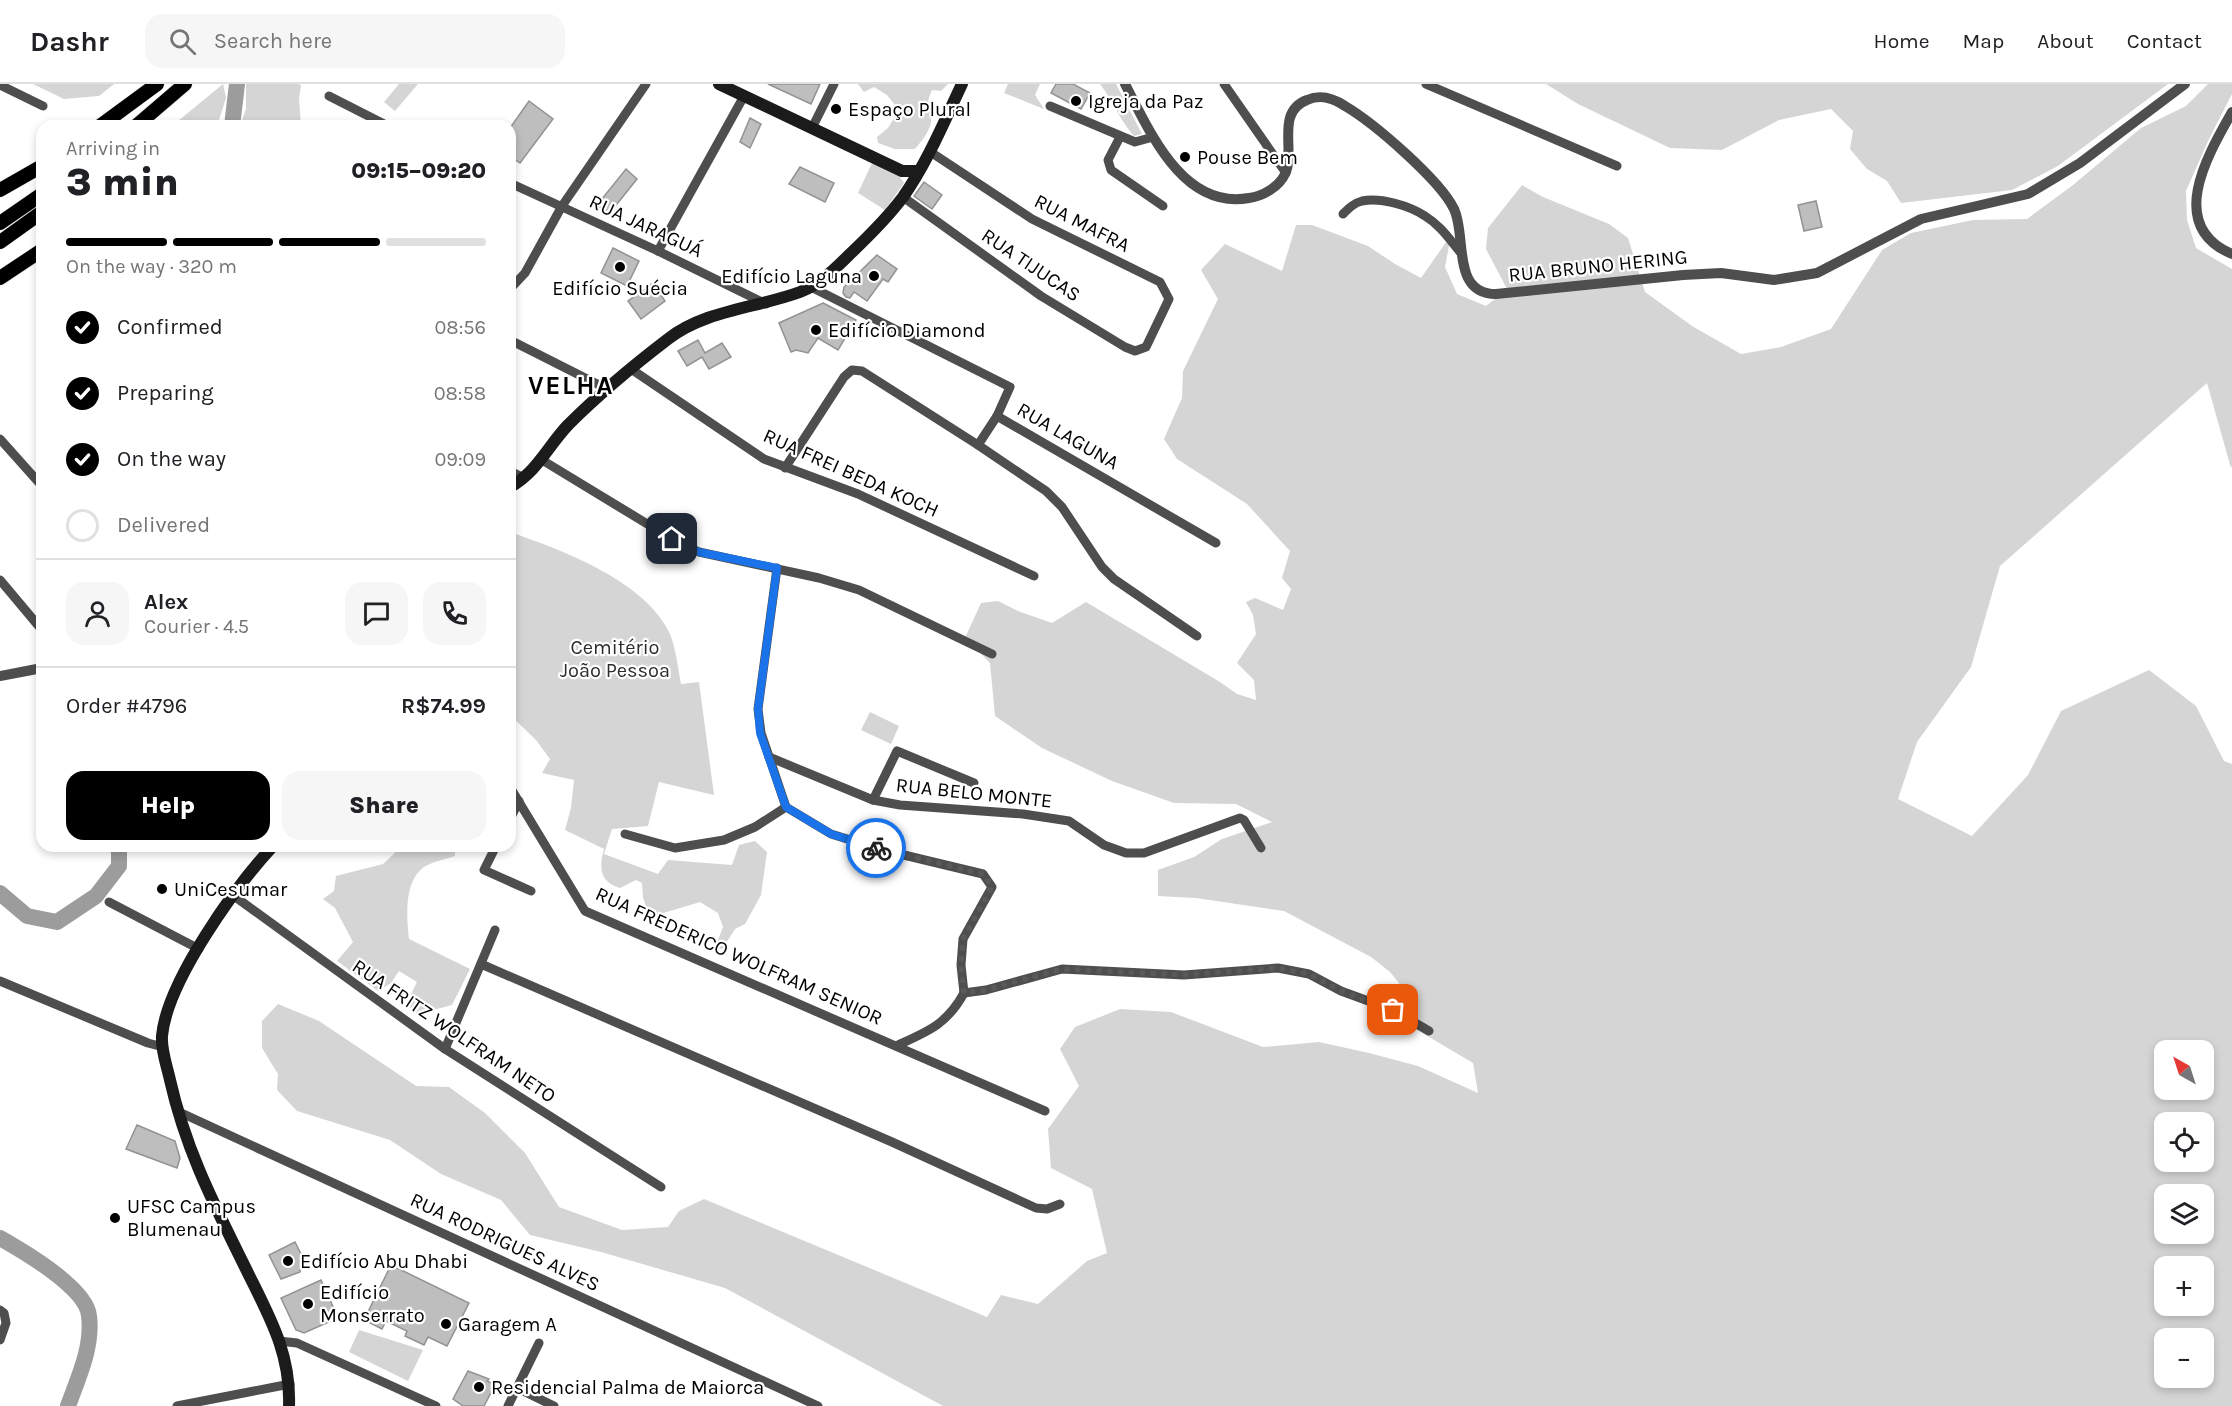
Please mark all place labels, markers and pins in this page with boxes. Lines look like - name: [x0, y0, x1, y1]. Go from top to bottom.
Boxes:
- place label: Igreja da Paz: [1088, 90, 1204, 113]
- marker: Igreja da Paz: [1069, 94, 1083, 108]
- place label: Espaço Plural: [848, 98, 971, 121]
- marker: Espaço Plural: [829, 102, 843, 116]
- place label: Pouse Bem: [1197, 146, 1298, 169]
- marker: Pouse Bem: [1178, 150, 1192, 164]
- marker: Edifício Suécia: [613, 260, 627, 274]
- place label: Edifício Laguna: [721, 265, 862, 288]
- marker: Edifício Laguna: [867, 269, 881, 283]
- place label: Edifício Suécia: [552, 277, 688, 300]
- place label: Edifício Diamond: [828, 319, 986, 342]
- marker: Edifício Diamond: [809, 323, 823, 337]
- pin: [646, 513, 697, 564]
- place label: UniCesumar: [174, 878, 288, 901]
- marker: UniCesumar: [155, 882, 169, 896]
- pin: [1367, 984, 1418, 1035]
- place label: UFSC Campus Blumenau: [127, 1195, 256, 1241]
- marker: UFSC Campus Blumenau: [108, 1211, 122, 1225]
- place label: Edifício Abu Dhabi: [300, 1250, 468, 1273]
- marker: Edifício Abu Dhabi: [281, 1254, 295, 1268]
- place label: Edifício Monserrato: [320, 1281, 425, 1327]
- marker: Edifício Monserrato: [301, 1297, 315, 1311]
- place label: Garagem A: [458, 1313, 557, 1336]
- marker: Garagem A: [439, 1317, 453, 1331]
- place label: Residencial Palma de Maiorca: [491, 1376, 764, 1399]
- marker: Residencial Palma de Maiorca: [472, 1380, 486, 1394]

